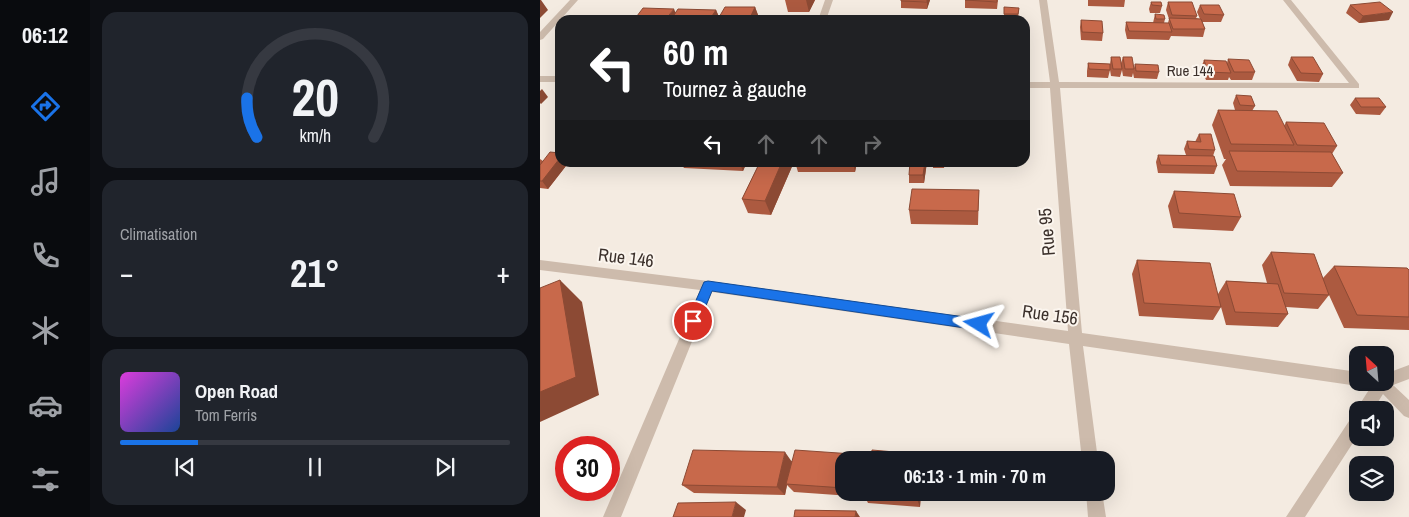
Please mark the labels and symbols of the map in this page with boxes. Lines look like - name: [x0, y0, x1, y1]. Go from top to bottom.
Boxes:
- street label: Rue 144: [1167, 60, 1213, 81]
- street label: Rue 95: [1032, 207, 1061, 257]
- street label: Rue 146: [597, 242, 655, 273]
- position arrow: [952, 297, 1004, 349]
- street label: Rue 156: [1021, 298, 1079, 331]
- pin: [672, 300, 714, 342]
- north arrow: [1349, 346, 1394, 391]
- speed limit sign: 30: [555, 436, 620, 501]

